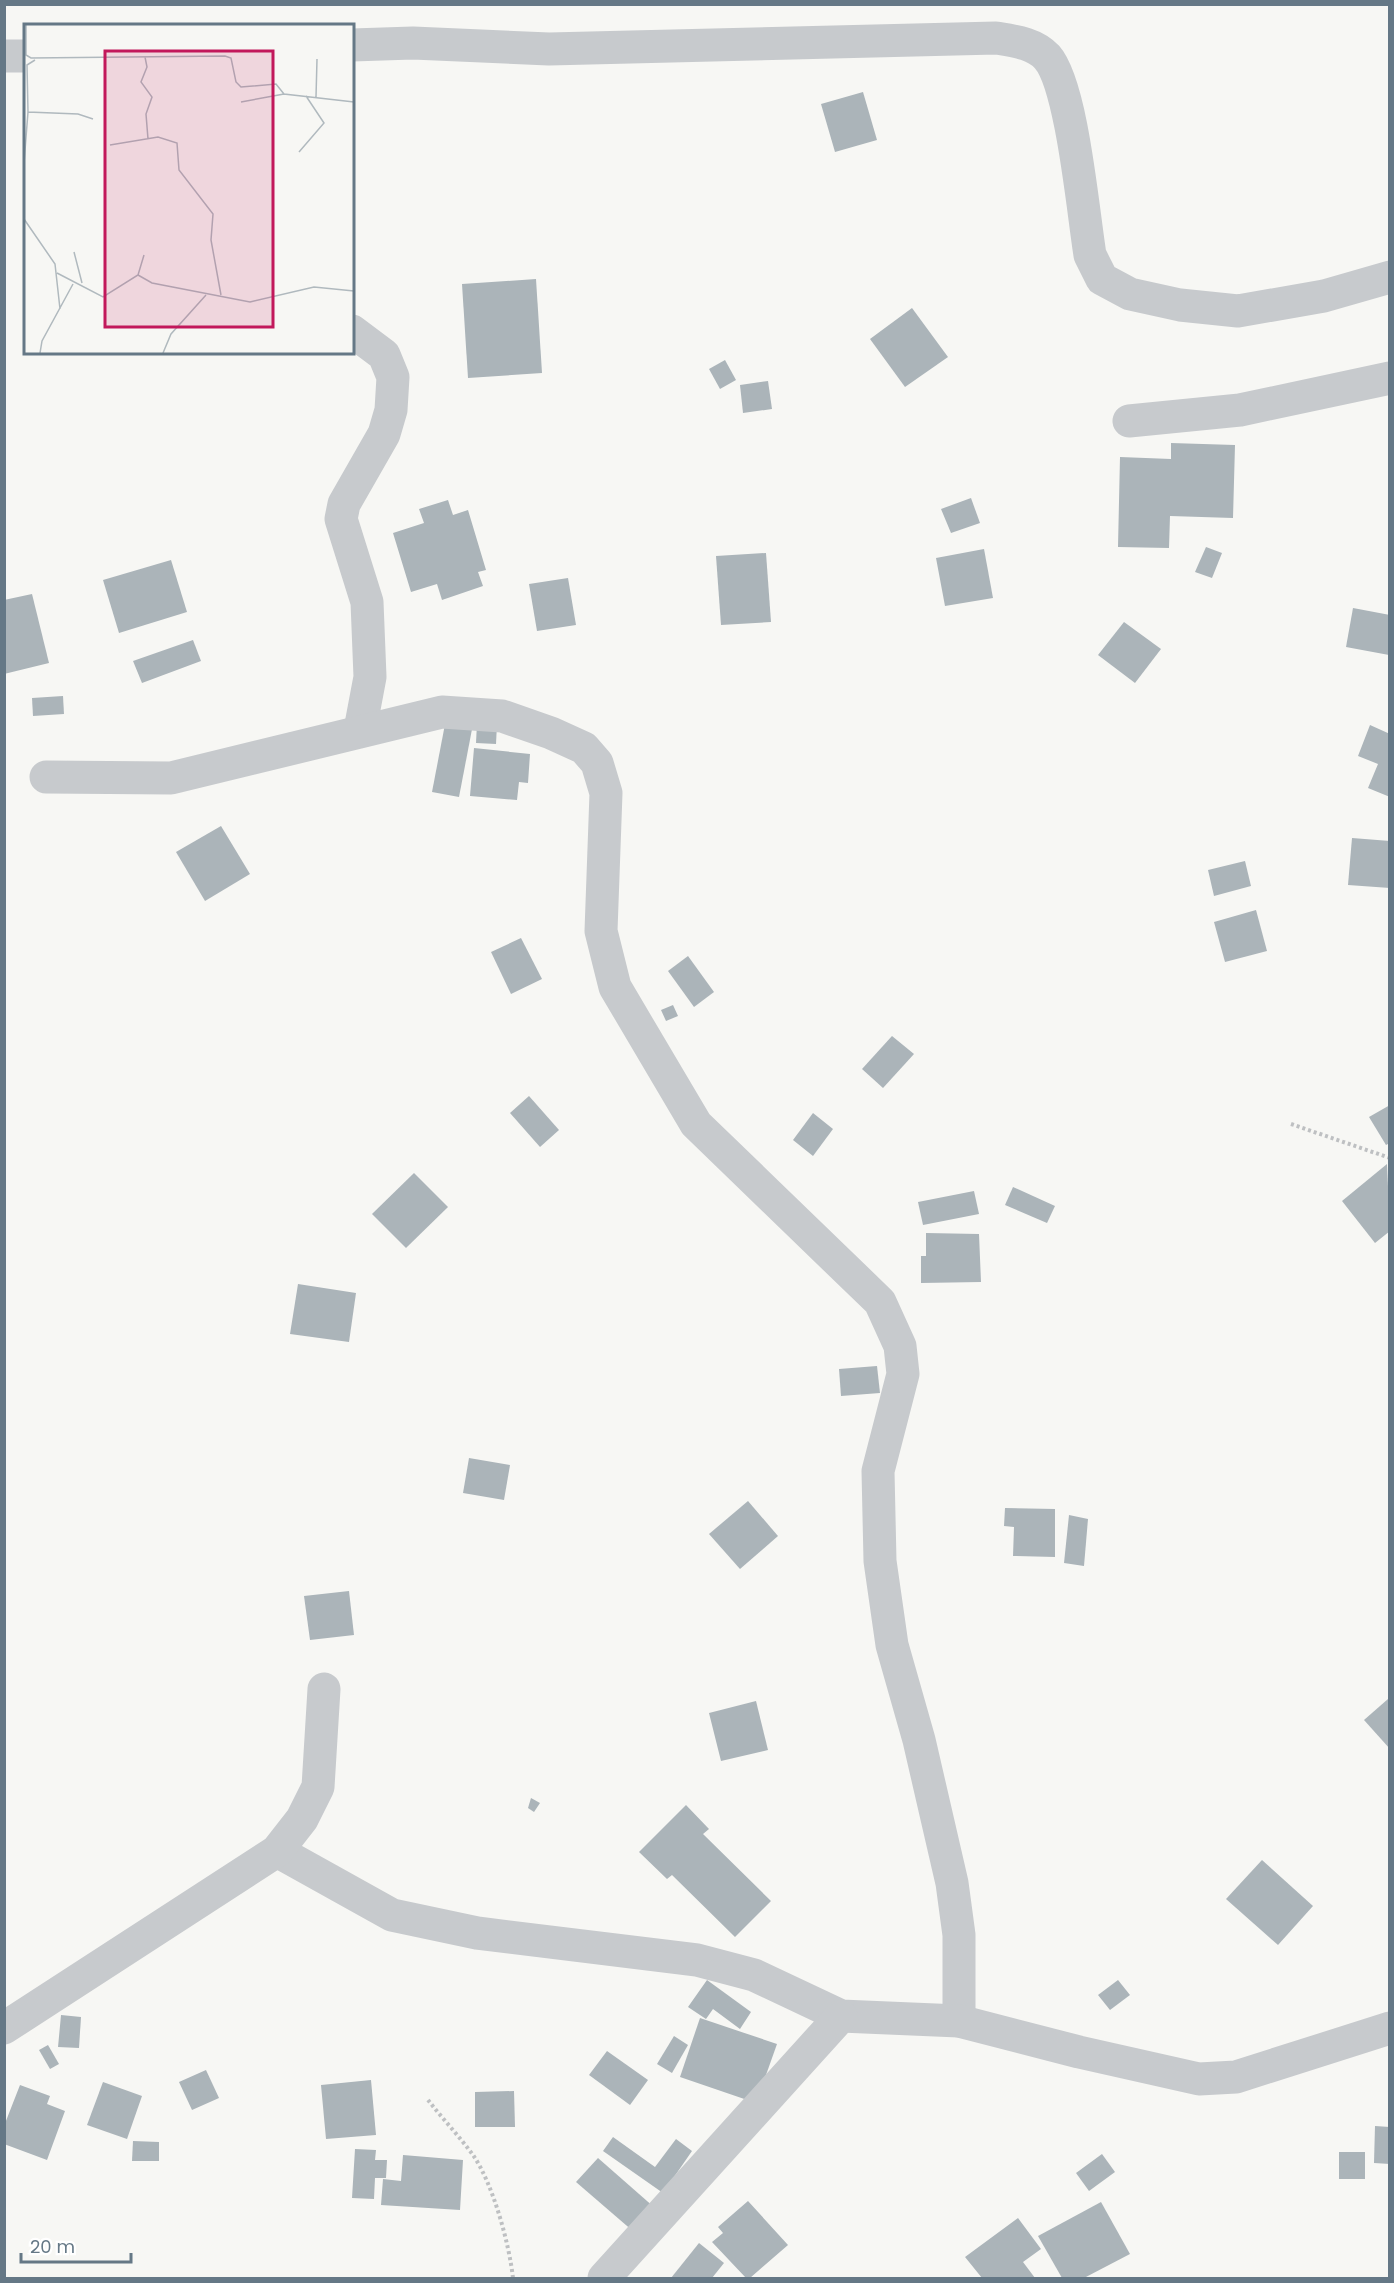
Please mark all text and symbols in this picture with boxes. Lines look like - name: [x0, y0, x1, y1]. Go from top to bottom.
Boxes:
- inset map: [24, 24, 354, 354]
- scale bar: [21, 2226, 130, 2264]
- text: 20 m: [30, 2234, 75, 2259]

